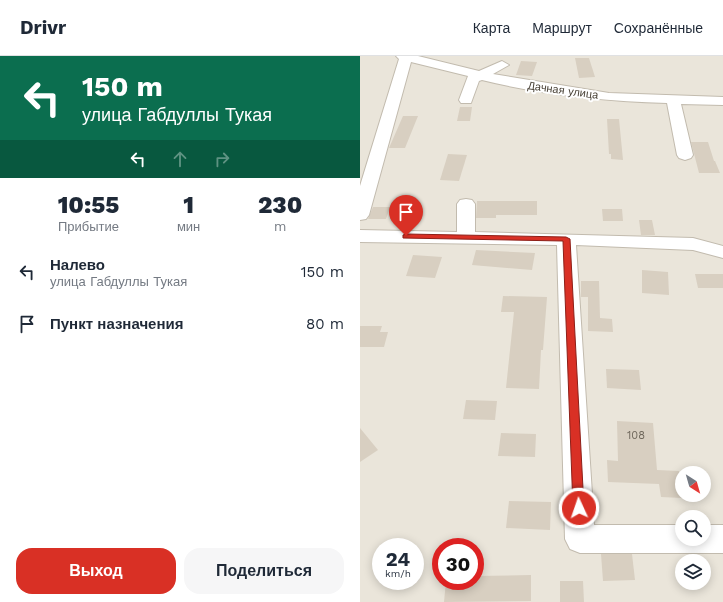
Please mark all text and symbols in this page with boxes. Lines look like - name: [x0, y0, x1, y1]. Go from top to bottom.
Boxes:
- text: Drivr: [20, 16, 66, 39]
- text: Карта: [473, 20, 510, 36]
- text: Маршрут: [532, 20, 592, 36]
- text: Сохранённые: [614, 20, 703, 36]
- text: 150 m: [82, 70, 163, 103]
- icon: left: [16, 72, 68, 124]
- street label: Дачная улица: [527, 79, 600, 102]
- text: улица Габдуллы Тукая: [82, 104, 272, 125]
- icon: left: [127, 148, 149, 170]
- icon: ahead: [169, 148, 191, 170]
- icon: right: [211, 148, 233, 170]
- text: 10:55: [58, 191, 119, 219]
- text: 1: [183, 191, 194, 219]
- text: 230: [258, 191, 302, 219]
- pin: [389, 195, 423, 236]
- icon: arrive: [395, 201, 417, 223]
- text: Прибытие: [58, 219, 119, 234]
- text: мин: [177, 219, 200, 234]
- text: m: [274, 219, 286, 234]
- text: Налево: [50, 256, 105, 274]
- icon: left: [16, 261, 38, 283]
- text: 150 m: [301, 263, 344, 281]
- text: улица Габдуллы Тукая: [50, 274, 187, 289]
- icon: arrive: [16, 313, 38, 335]
- text: Пункт назначения: [50, 315, 183, 333]
- text: 80 m: [306, 315, 344, 333]
- house number: 108: [627, 429, 645, 442]
- north arrow: [675, 466, 711, 502]
- map controls: [675, 466, 711, 590]
- position arrow: [558, 487, 600, 529]
- button: search: [675, 510, 711, 546]
- speed limit sign: 30: [432, 538, 484, 590]
- text: 24: [386, 547, 410, 571]
- button: Выход: [16, 548, 176, 594]
- button: Поделиться: [184, 548, 344, 594]
- button: layers: [675, 554, 711, 590]
- text: km/h: [385, 568, 411, 579]

